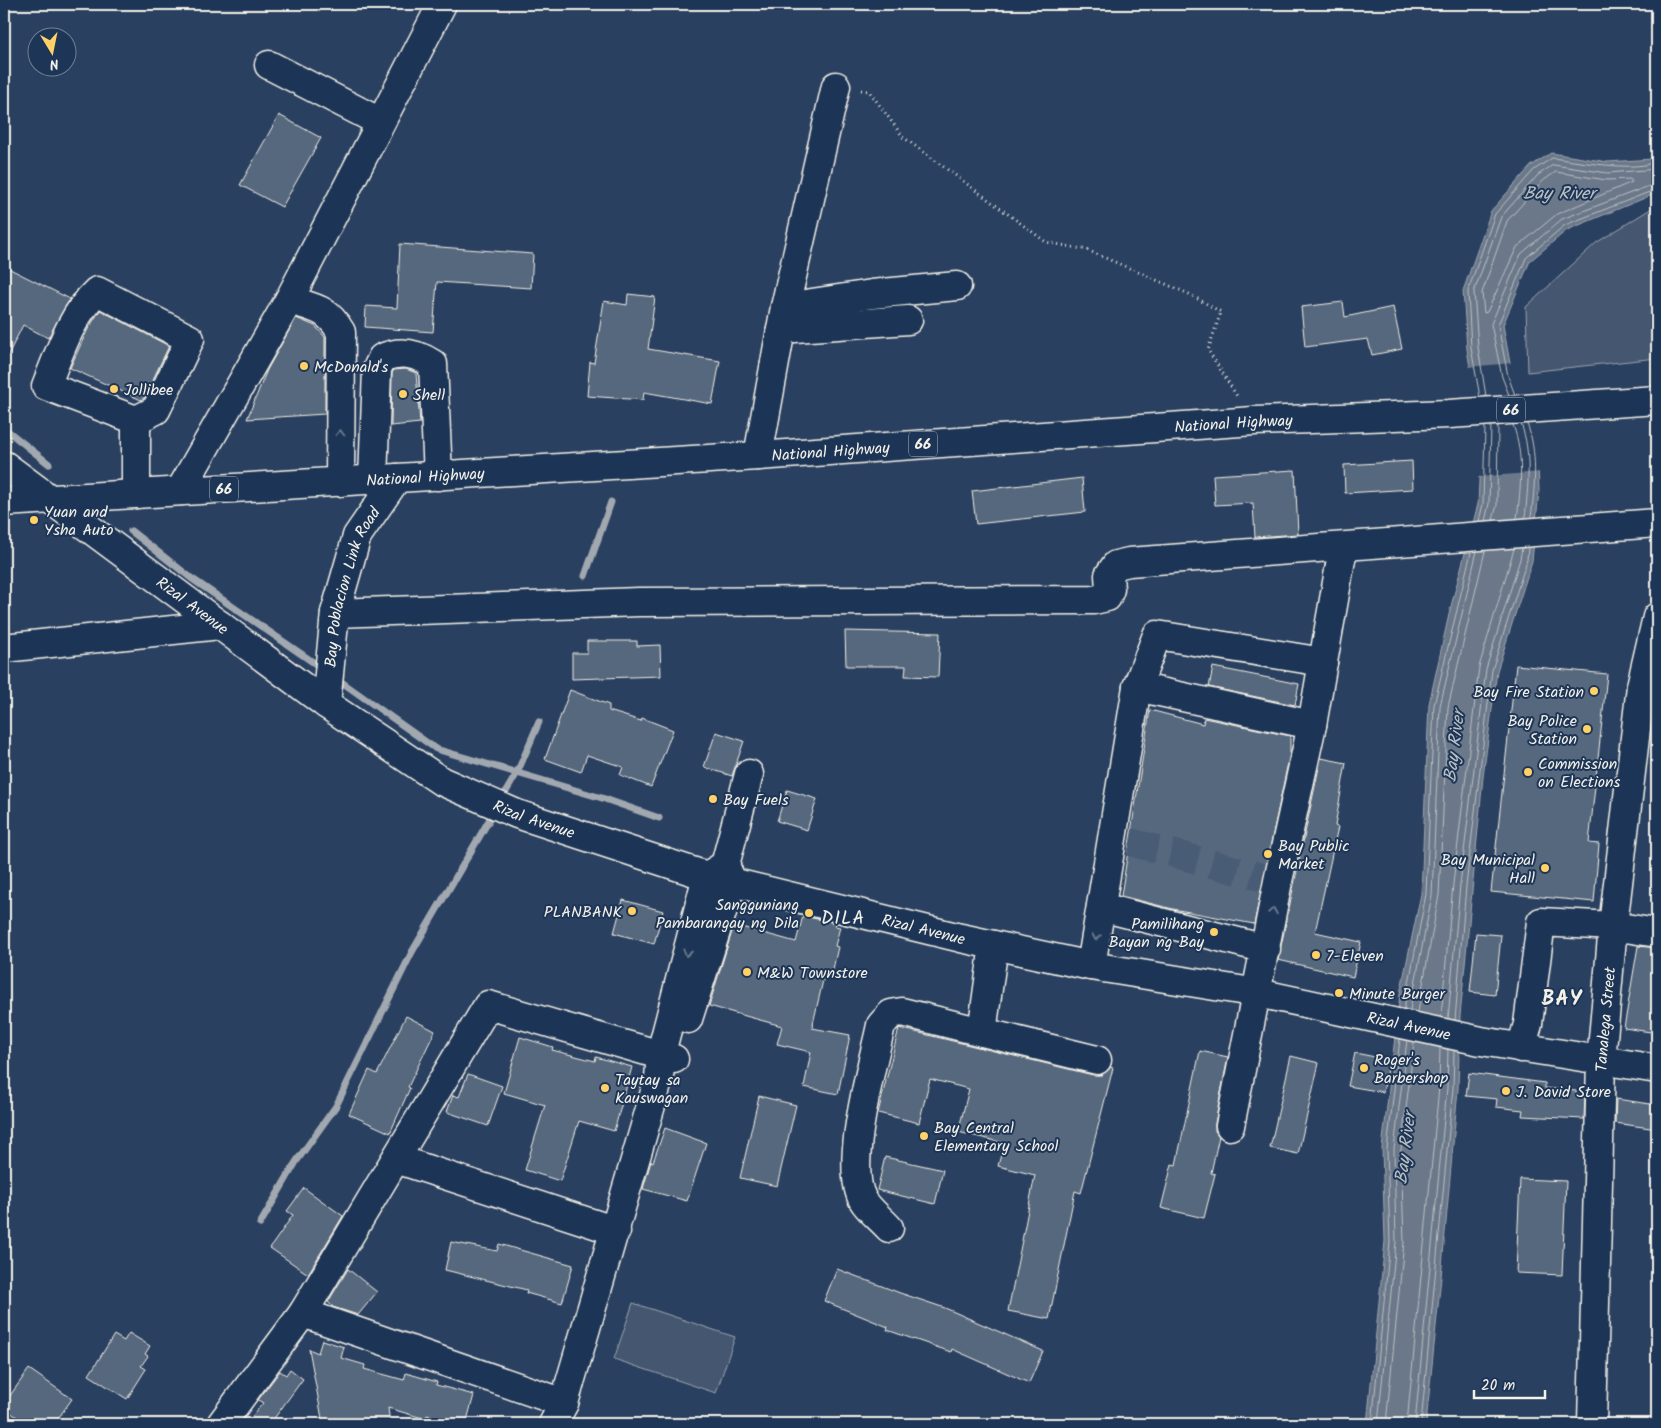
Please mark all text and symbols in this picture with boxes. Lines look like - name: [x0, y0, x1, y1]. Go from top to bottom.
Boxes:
- north arrow: [28, 28, 78, 78]
- text: N: [48, 52, 60, 75]
- water label: Bay River: [1523, 180, 1599, 209]
- place label: McDonald's: [314, 355, 389, 380]
- marker: McDonald's: [298, 360, 310, 372]
- place label: Jollibee: [124, 378, 173, 403]
- marker: Jollibee: [108, 383, 120, 395]
- place label: Shell: [413, 383, 445, 408]
- marker: Shell: [397, 388, 409, 400]
- road number: 66: [1497, 398, 1525, 422]
- street label: National Highway: [1174, 409, 1294, 441]
- one-way arrow: [335, 429, 345, 436]
- road number: 66: [909, 432, 937, 456]
- street label: National Highway: [771, 436, 891, 469]
- street label: National Highway: [365, 462, 486, 494]
- road number: 66: [210, 476, 238, 502]
- place label: Yuan and Ysha Auto: [44, 500, 113, 543]
- street label: Bay Poblacion Link Road: [319, 501, 388, 668]
- marker: Yuan and Ysha Auto: [28, 514, 40, 526]
- street label: Rizal Avenue: [150, 571, 233, 642]
- place label: Bay Fire Station: [1473, 680, 1584, 705]
- marker: Bay Fire Station: [1588, 685, 1600, 697]
- water label: Bay River: [1437, 705, 1475, 784]
- place label: Bay Police Station: [1507, 709, 1577, 752]
- marker: Bay Police Station: [1581, 723, 1593, 735]
- place label: Commission on Elections: [1538, 752, 1621, 795]
- marker: Commission on Elections: [1522, 766, 1534, 778]
- place label: Bay Fuels: [723, 788, 789, 813]
- marker: Bay Fuels: [707, 793, 719, 805]
- street label: Rizal Avenue: [489, 794, 578, 846]
- place label: Bay Public Market: [1278, 834, 1349, 877]
- marker: Bay Public Market: [1262, 848, 1274, 860]
- place label: Bay Municipal Hall: [1441, 848, 1535, 891]
- marker: Bay Municipal Hall: [1539, 862, 1551, 874]
- place label: Sangguniang Pambarangay ng Dila: [656, 893, 799, 936]
- place label: PLANBANK: [544, 900, 623, 925]
- district label: DILA: [821, 904, 865, 934]
- marker: PLANBANK: [626, 905, 638, 917]
- marker: Sangguniang Pambarangay ng Dila: [803, 907, 815, 919]
- one-way arrow: [1267, 907, 1277, 915]
- street label: Rizal Avenue: [879, 908, 967, 953]
- place label: Pamilihang Bayan ng Bay: [1109, 912, 1204, 955]
- marker: Pamilihang Bayan ng Bay: [1208, 926, 1220, 938]
- one-way arrow: [1091, 932, 1101, 941]
- place label: 7-Eleven: [1326, 944, 1384, 969]
- one-way arrow: [682, 949, 693, 958]
- marker: 7-Eleven: [1310, 949, 1322, 961]
- place label: M&W Townstore: [757, 961, 868, 986]
- street label: Tanalega Street: [1590, 965, 1623, 1072]
- marker: M&W Townstore: [741, 966, 753, 978]
- place label: Minute Burger: [1349, 982, 1446, 1007]
- district label: BAY: [1541, 983, 1583, 1016]
- marker: Minute Burger: [1333, 987, 1345, 999]
- street label: Rizal Avenue: [1364, 1006, 1453, 1048]
- place label: Roger's Barbershop: [1374, 1048, 1449, 1091]
- marker: Roger's Barbershop: [1358, 1062, 1370, 1074]
- place label: Taytay sa Kauswagan: [615, 1068, 688, 1111]
- place label: J. David Store: [1516, 1080, 1611, 1105]
- marker: Taytay sa Kauswagan: [599, 1082, 611, 1094]
- marker: J. David Store: [1500, 1085, 1512, 1097]
- water label: Bay River: [1388, 1107, 1426, 1186]
- place label: Bay Central Elementary School: [934, 1116, 1059, 1159]
- marker: Bay Central Elementary School: [918, 1130, 930, 1142]
- scale bar: [1474, 1368, 1545, 1400]
- text: 20 m: [1481, 1374, 1515, 1398]

